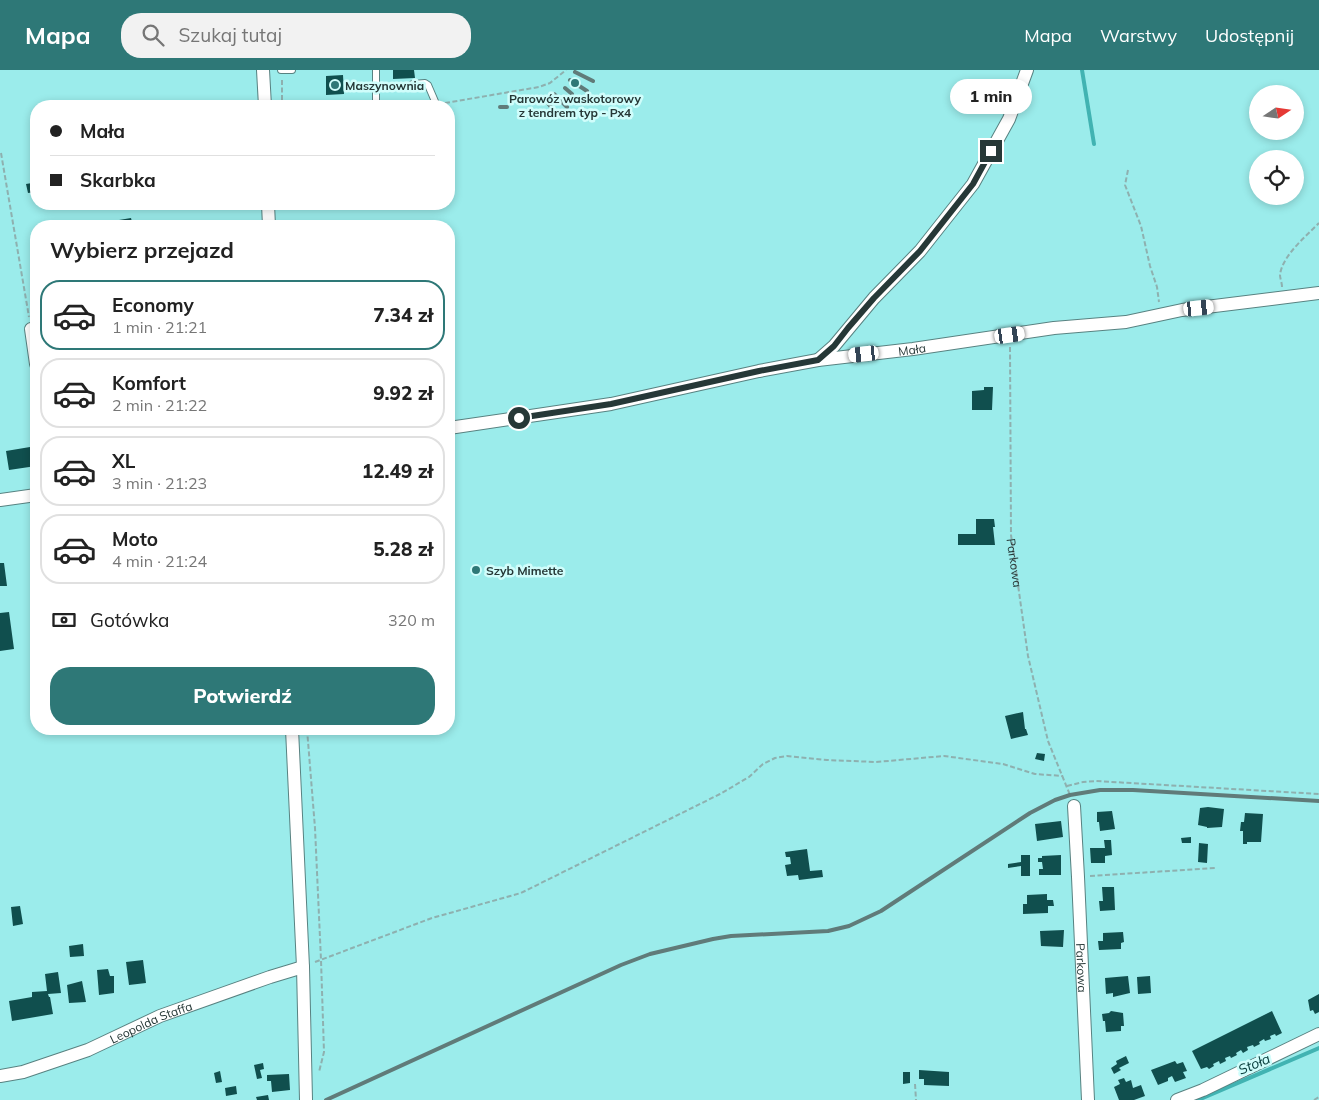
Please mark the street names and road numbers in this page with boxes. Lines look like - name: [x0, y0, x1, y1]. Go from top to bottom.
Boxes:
- street label: Mała: [897, 340, 927, 358]
- street label: Parkowa: [1004, 537, 1026, 588]
- street label: Parkowa: [1073, 943, 1091, 993]
- street label: Leopolda Staffa: [107, 998, 194, 1046]

